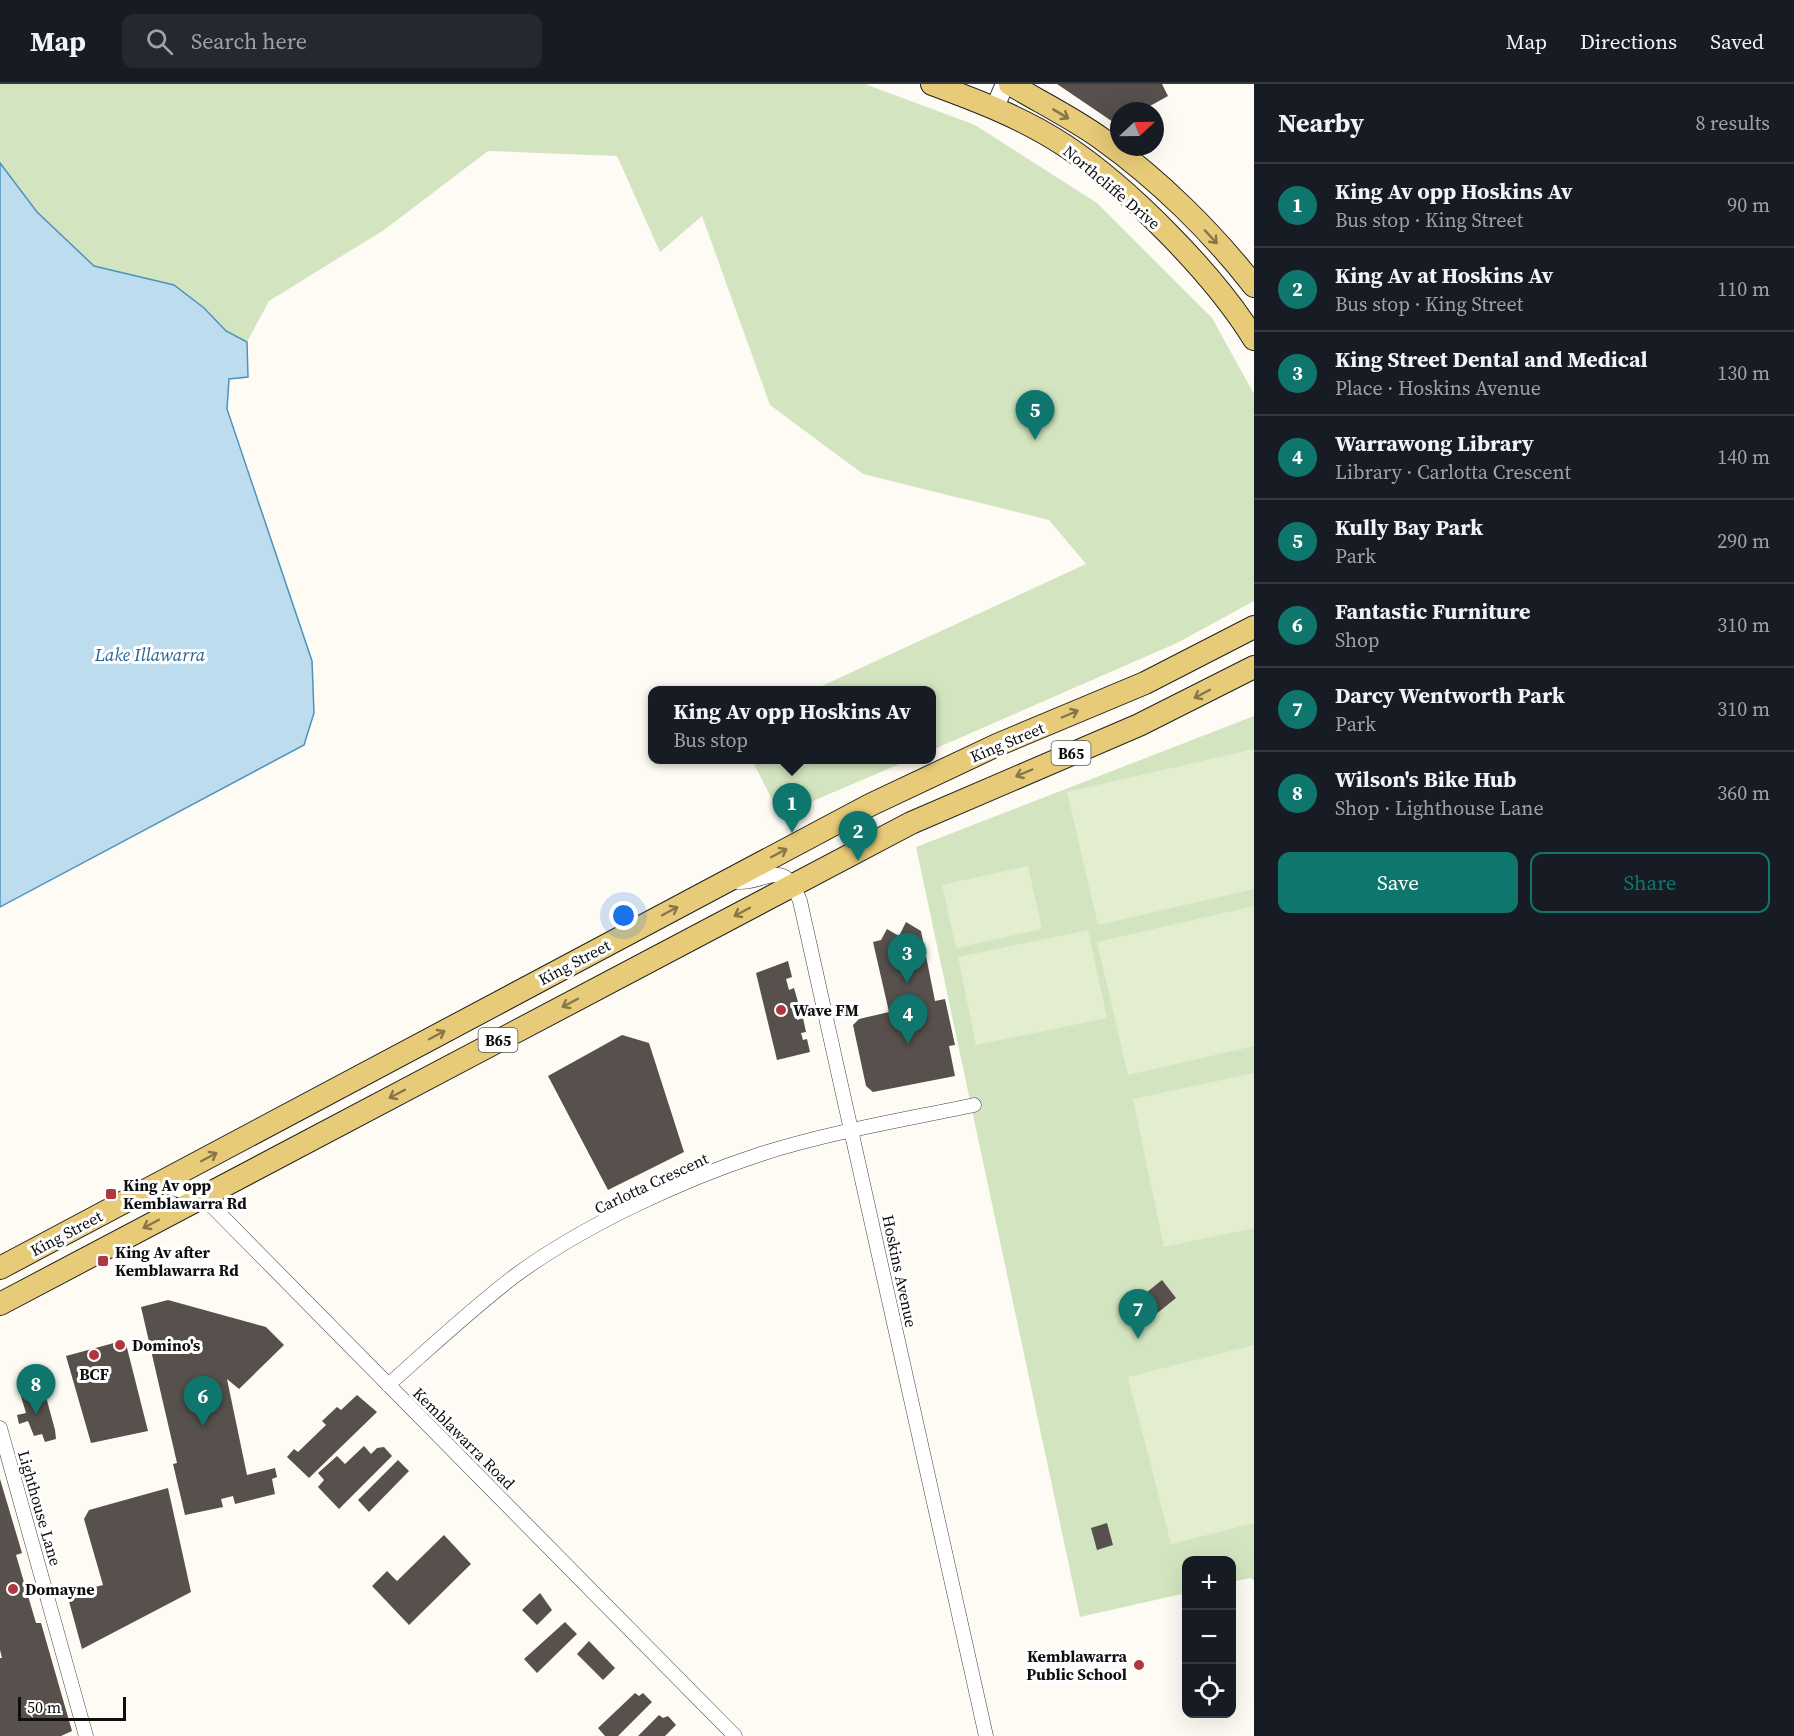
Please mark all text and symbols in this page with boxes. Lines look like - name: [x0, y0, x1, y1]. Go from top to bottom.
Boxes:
- search box: [122, 14, 542, 68]
- text: Map: [30, 22, 86, 60]
- icon: search: [143, 25, 176, 58]
- text: Search here: [191, 26, 307, 56]
- text: Map: [1506, 27, 1547, 56]
- text: Directions: [1580, 27, 1677, 56]
- text: Saved: [1710, 27, 1764, 56]
- north arrow: [1110, 102, 1164, 156]
- text: Nearby: [1278, 105, 1364, 141]
- one-way arrow: [1052, 109, 1069, 121]
- text: 8 results: [1695, 109, 1770, 137]
- street label: Northcliffe Drive: [1059, 140, 1165, 234]
- text: King Av opp Hoskins Av: [1335, 176, 1573, 206]
- text: 1: [1292, 191, 1303, 219]
- text: 90 m: [1727, 191, 1770, 219]
- text: Bus stop · King Street: [1335, 206, 1523, 234]
- one-way arrow: [1203, 230, 1218, 245]
- text: King Av at Hoskins Av: [1335, 260, 1553, 290]
- text: 2: [1292, 275, 1303, 303]
- text: 110 m: [1717, 275, 1770, 303]
- text: Bus stop · King Street: [1335, 290, 1523, 318]
- text: King Street Dental and Medical: [1335, 344, 1648, 374]
- text: 3: [1292, 359, 1303, 387]
- text: 130 m: [1717, 359, 1770, 387]
- text: Place · Hoskins Avenue: [1335, 374, 1541, 402]
- pin: 5: [1016, 390, 1054, 440]
- text: Warrawong Library: [1335, 428, 1534, 458]
- text: 4: [1292, 443, 1303, 471]
- text: 140 m: [1717, 443, 1770, 471]
- text: Library · Carlotta Crescent: [1335, 458, 1571, 486]
- text: Kully Bay Park: [1335, 512, 1483, 542]
- text: 5: [1292, 527, 1303, 555]
- text: 290 m: [1717, 527, 1770, 555]
- text: Park: [1335, 542, 1376, 570]
- text: Fantastic Furniture: [1335, 596, 1531, 626]
- text: 6: [1292, 611, 1303, 639]
- text: 310 m: [1717, 611, 1770, 639]
- text: Shop: [1335, 626, 1380, 654]
- water label: Lake Illawarra: [94, 642, 206, 667]
- text: Darcy Wentworth Park: [1335, 680, 1565, 710]
- popup: [648, 686, 936, 764]
- one-way arrow: [1194, 688, 1211, 700]
- text: 7: [1292, 695, 1303, 723]
- text: 310 m: [1717, 695, 1770, 723]
- text: King Av opp Hoskins Av: [673, 696, 911, 726]
- one-way arrow: [1061, 708, 1079, 719]
- text: Park: [1335, 710, 1376, 738]
- street label: King Street: [967, 716, 1048, 767]
- text: Bus stop: [673, 726, 748, 754]
- road number: B65: [1052, 741, 1090, 765]
- text: Wilson's Bike Hub: [1335, 764, 1517, 794]
- one-way arrow: [1015, 768, 1033, 779]
- text: 8: [1292, 779, 1303, 807]
- text: 360 m: [1717, 779, 1770, 807]
- pin: 1: [772, 784, 812, 833]
- text: Shop · Lighthouse Lane: [1335, 794, 1544, 822]
- pin: 2: [838, 812, 878, 861]
- one-way arrow: [770, 847, 788, 858]
- button: Save: [1278, 852, 1518, 913]
- button: Share: [1530, 852, 1770, 913]
- your location: [609, 901, 638, 930]
- one-way arrow: [661, 905, 679, 916]
- one-way arrow: [734, 906, 751, 918]
- street label: King Street: [534, 933, 615, 990]
- pin: 3: [888, 934, 926, 983]
- pin: 4: [888, 994, 928, 1044]
- one-way arrow: [561, 998, 579, 1009]
- place label: Wave FM: [793, 999, 859, 1021]
- marker: Wave FM: [774, 1003, 788, 1017]
- road number: B65: [478, 1028, 518, 1052]
- one-way arrow: [428, 1029, 445, 1041]
- one-way arrow: [389, 1088, 406, 1100]
- street label: Carlotta Crescent: [591, 1147, 712, 1219]
- one-way arrow: [200, 1151, 217, 1163]
- place label: King Av opp Kemblawarra Rd: [123, 1174, 247, 1214]
- marker: King Av opp Kemblawarra Rd: [104, 1187, 118, 1201]
- street label: King Street: [26, 1204, 107, 1261]
- street label: Hoskins Avenue: [877, 1213, 923, 1329]
- one-way arrow: [142, 1219, 160, 1231]
- place label: King Av after Kemblawarra Rd: [115, 1241, 239, 1281]
- marker: King Av after Kemblawarra Rd: [96, 1254, 110, 1268]
- pin: 7: [1118, 1290, 1158, 1339]
- place label: Domino's: [132, 1334, 200, 1356]
- marker: Domino's: [113, 1338, 127, 1352]
- marker: BCF: [87, 1348, 101, 1362]
- place label: BCF: [79, 1363, 109, 1385]
- pin: 8: [16, 1364, 56, 1414]
- pin: 6: [184, 1376, 222, 1426]
- street label: Kemblawarra Road: [408, 1382, 520, 1494]
- street label: Lighthouse Lane: [13, 1448, 67, 1568]
- map controls: [1182, 1556, 1236, 1718]
- button: +: [1182, 1556, 1236, 1610]
- place label: Domayne: [25, 1578, 95, 1600]
- marker: Domayne: [6, 1582, 20, 1596]
- button: −: [1182, 1610, 1236, 1664]
- place label: Kemblawarra Public School: [1026, 1645, 1127, 1685]
- marker: Kemblawarra Public School: [1132, 1658, 1146, 1672]
- button: locate: [1182, 1664, 1236, 1718]
- scale bar: [18, 1694, 126, 1722]
- text: 50 m: [27, 1696, 61, 1718]

